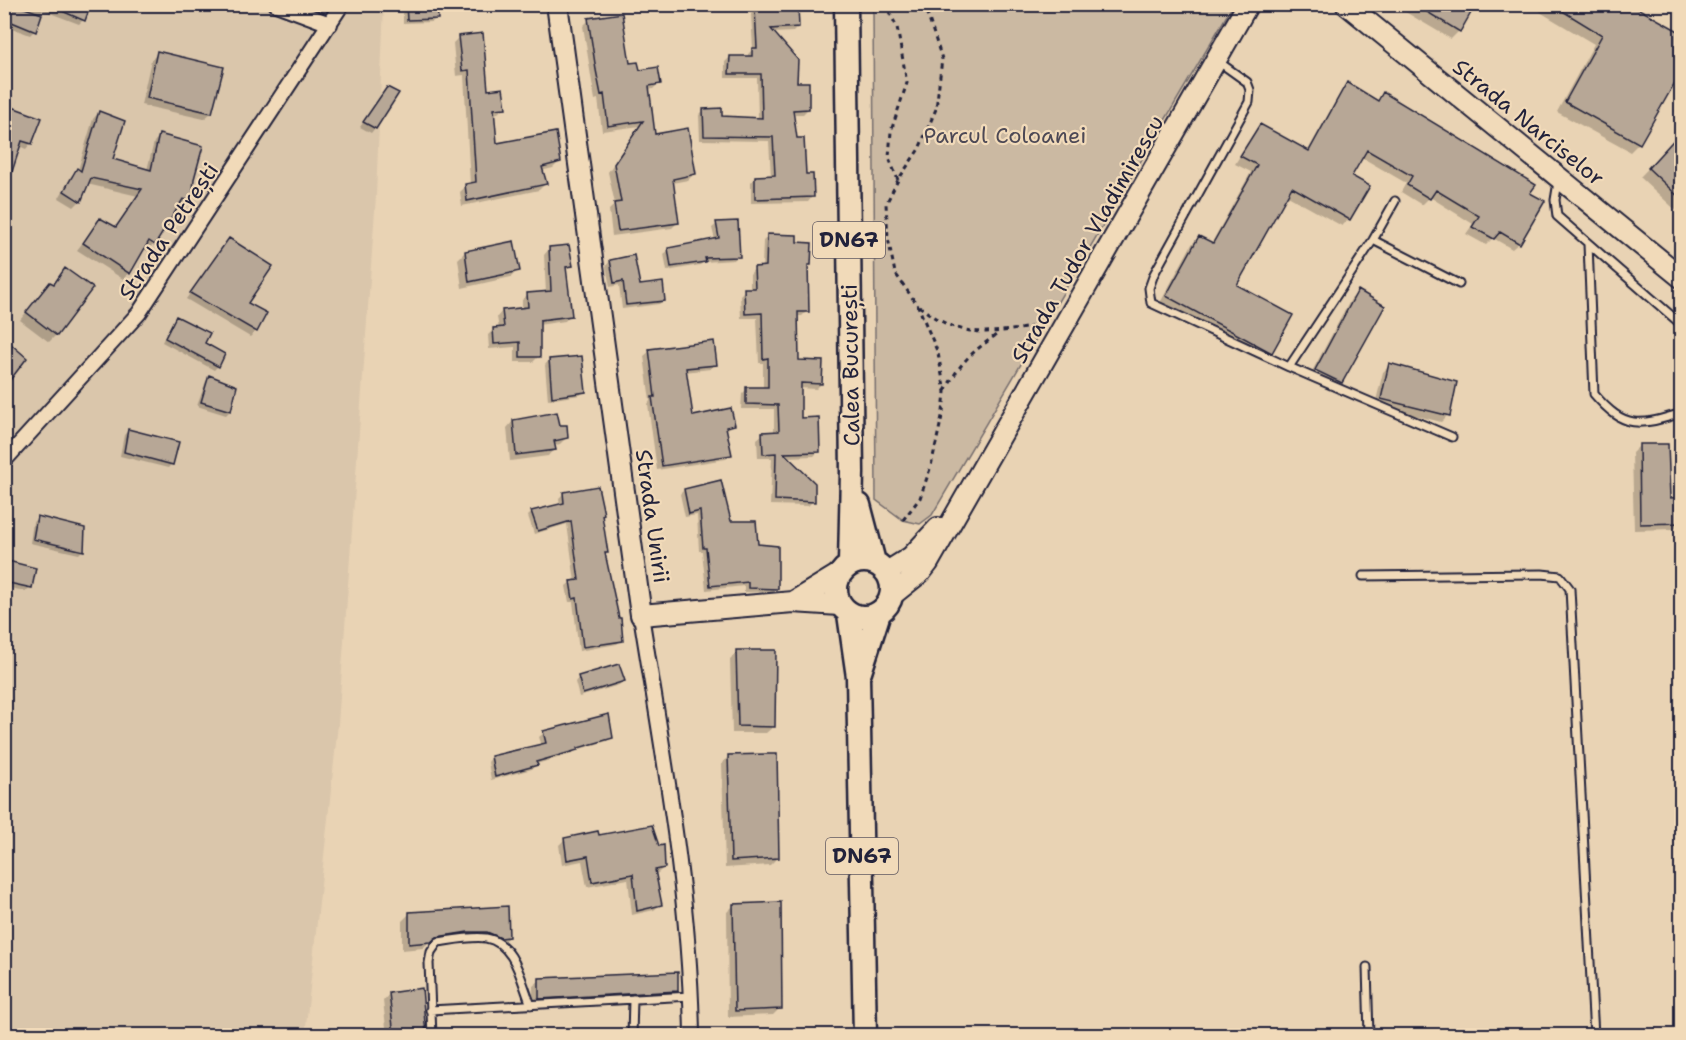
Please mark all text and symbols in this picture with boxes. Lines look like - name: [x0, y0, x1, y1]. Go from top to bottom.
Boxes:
- street label: Strada Narciselor: [1447, 52, 1610, 192]
- street label: Strada Tudor Vladimirescu: [1004, 110, 1170, 368]
- park label: Parcul Coloanei: [924, 121, 1086, 150]
- street label: Strada Petrești: [112, 157, 226, 306]
- road number: DN67: [813, 222, 885, 258]
- street label: Calea București: [835, 284, 867, 446]
- street label: Strada Unirii: [629, 447, 676, 585]
- road number: DN67: [826, 838, 898, 874]

